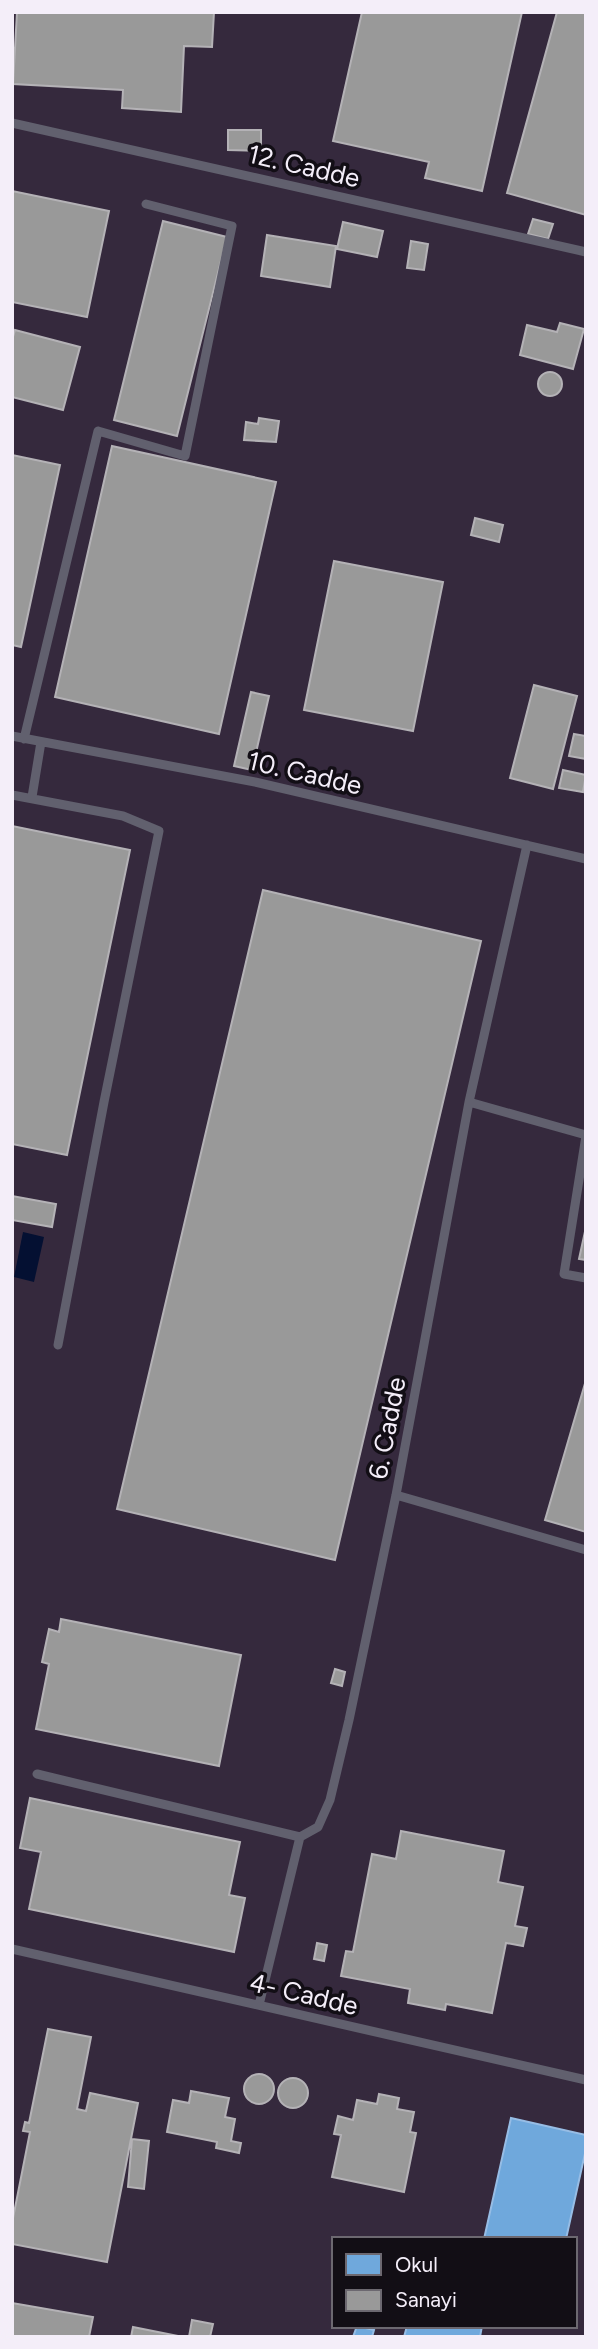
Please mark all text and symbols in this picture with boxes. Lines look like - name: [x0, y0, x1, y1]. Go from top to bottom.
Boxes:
- street label: 12. Cadde: [245, 138, 363, 194]
- street label: 10. Cadde: [245, 744, 365, 802]
- street label: 6. Cadde: [361, 1374, 413, 1482]
- street label: 4- Cadde: [247, 1966, 361, 2022]
- legend: [332, 2237, 577, 2328]
- text: Okul: [395, 2252, 438, 2277]
- text: Sanayi: [395, 2287, 457, 2312]

